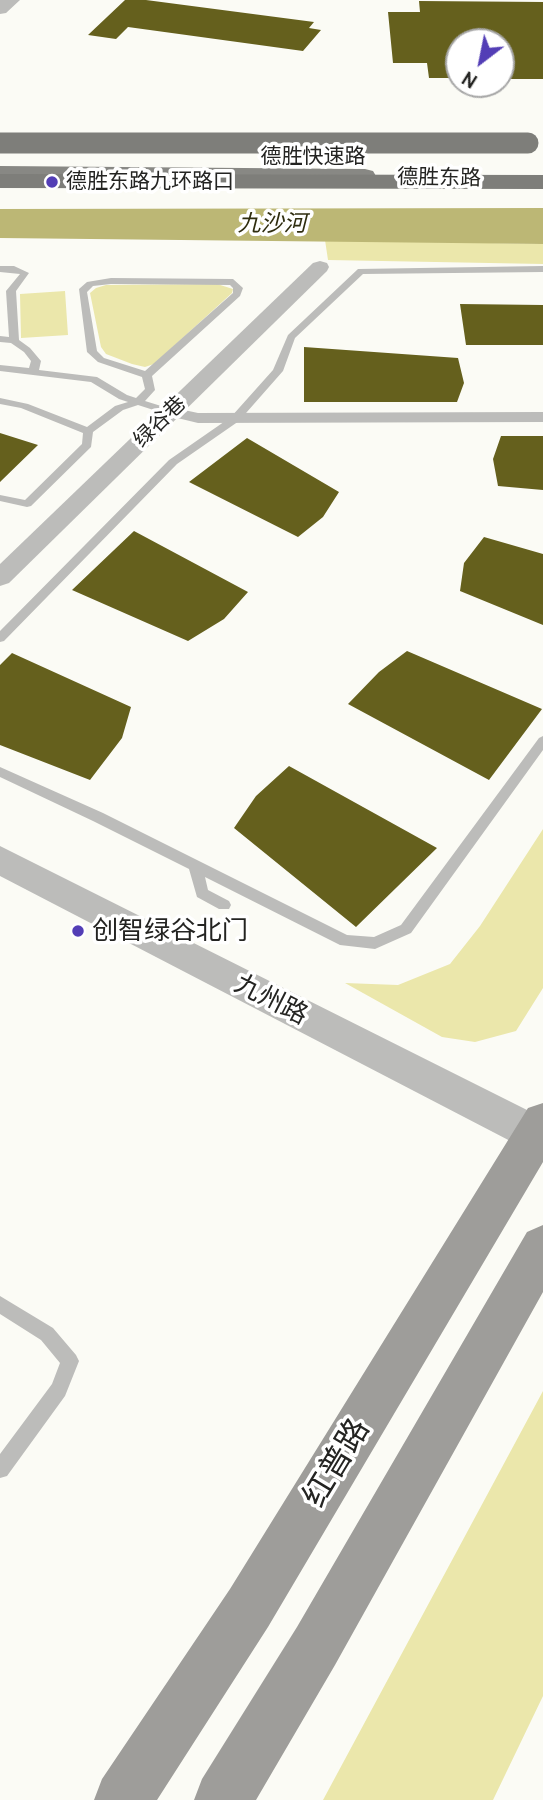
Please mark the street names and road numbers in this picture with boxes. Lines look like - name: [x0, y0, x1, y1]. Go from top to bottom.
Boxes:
- street label: 德胜快速路: [261, 144, 365, 170]
- street label: 德胜东路: [397, 165, 481, 191]
- street label: 绿谷巷: [129, 391, 191, 453]
- street label: 九州路: [229, 968, 313, 1032]
- street label: 红普路: [296, 1412, 378, 1514]

